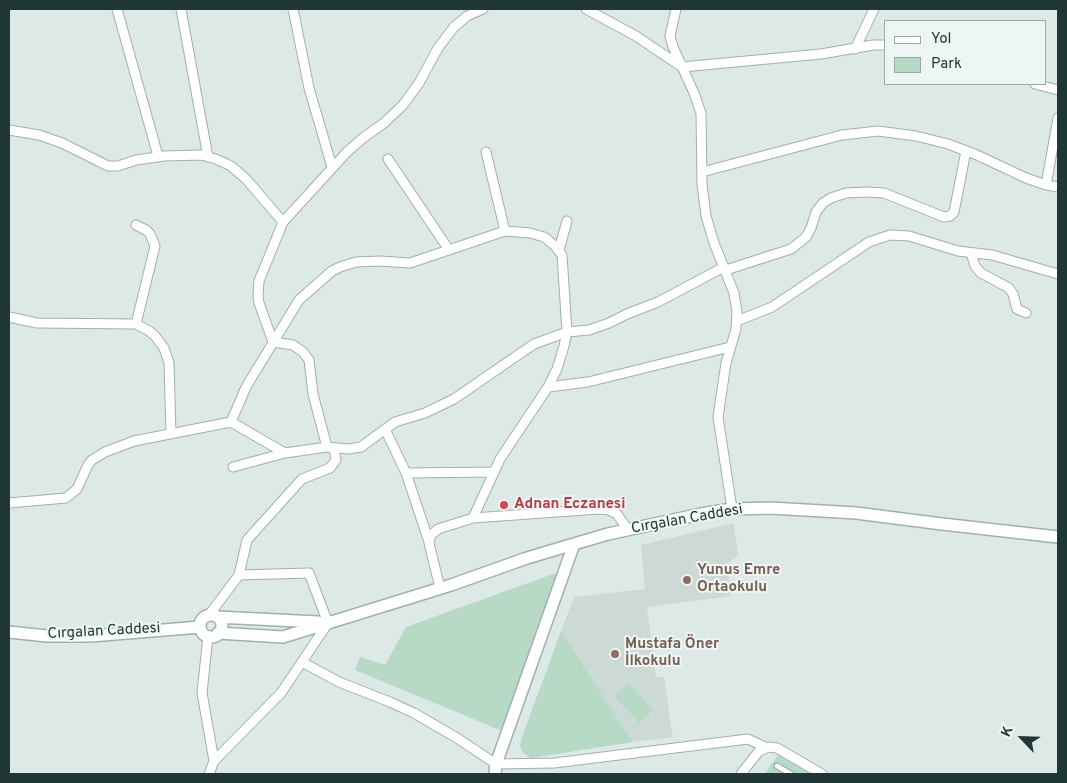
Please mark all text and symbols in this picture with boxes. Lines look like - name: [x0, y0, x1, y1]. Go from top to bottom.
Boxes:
- legend: [884, 20, 1047, 85]
- text: Yol: [931, 30, 952, 49]
- text: Park: [931, 55, 962, 74]
- place label: Adnan Eczanesi: [514, 496, 625, 514]
- marker: Adnan Eczanesi: [498, 499, 510, 511]
- street label: Cırgalan Caddesi: [630, 501, 744, 539]
- place label: Yunus Emre Ortaokulu: [697, 562, 780, 597]
- marker: Yunus Emre Ortaokulu: [681, 574, 693, 586]
- street label: Cırgalan Caddesi: [47, 620, 161, 644]
- place label: Mustafa Öner İlkokulu: [625, 636, 719, 671]
- marker: Mustafa Öner İlkokulu: [609, 648, 621, 660]
- north arrow: [997, 713, 1047, 763]
- text: K: [998, 724, 1018, 740]

